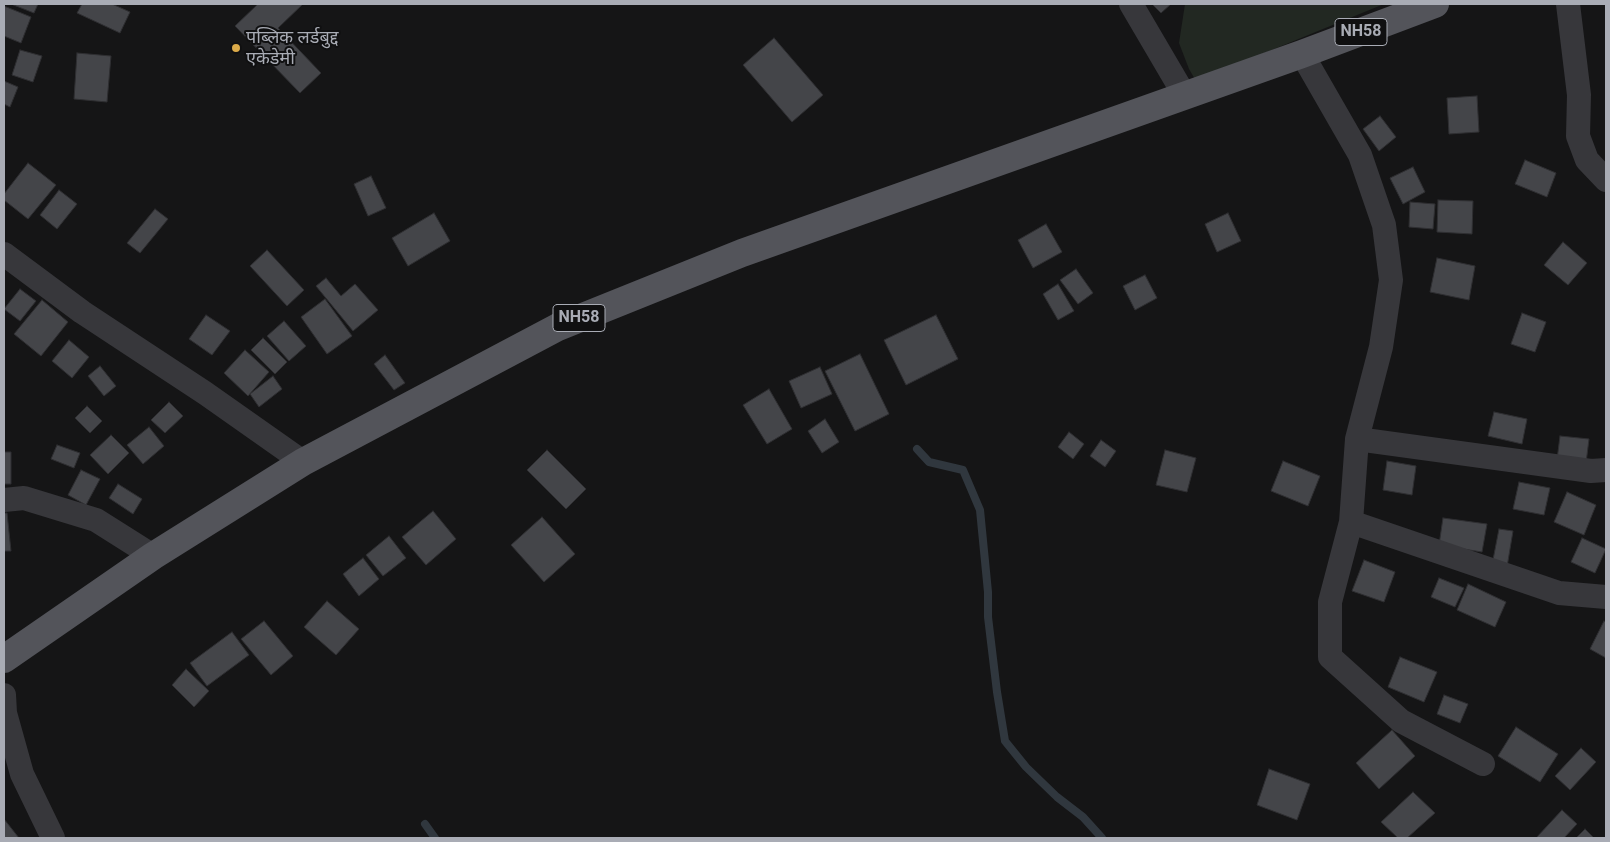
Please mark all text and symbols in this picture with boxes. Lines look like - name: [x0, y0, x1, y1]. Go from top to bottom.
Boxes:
- road number: NH58: [1335, 18, 1387, 46]
- place label: पब्लिक लर्डबुद्द एकेडेमी: [246, 27, 338, 70]
- marker: पब्लिक लर्डबुद्द एकेडेमी: [230, 42, 242, 54]
- road number: NH58: [553, 304, 605, 332]

